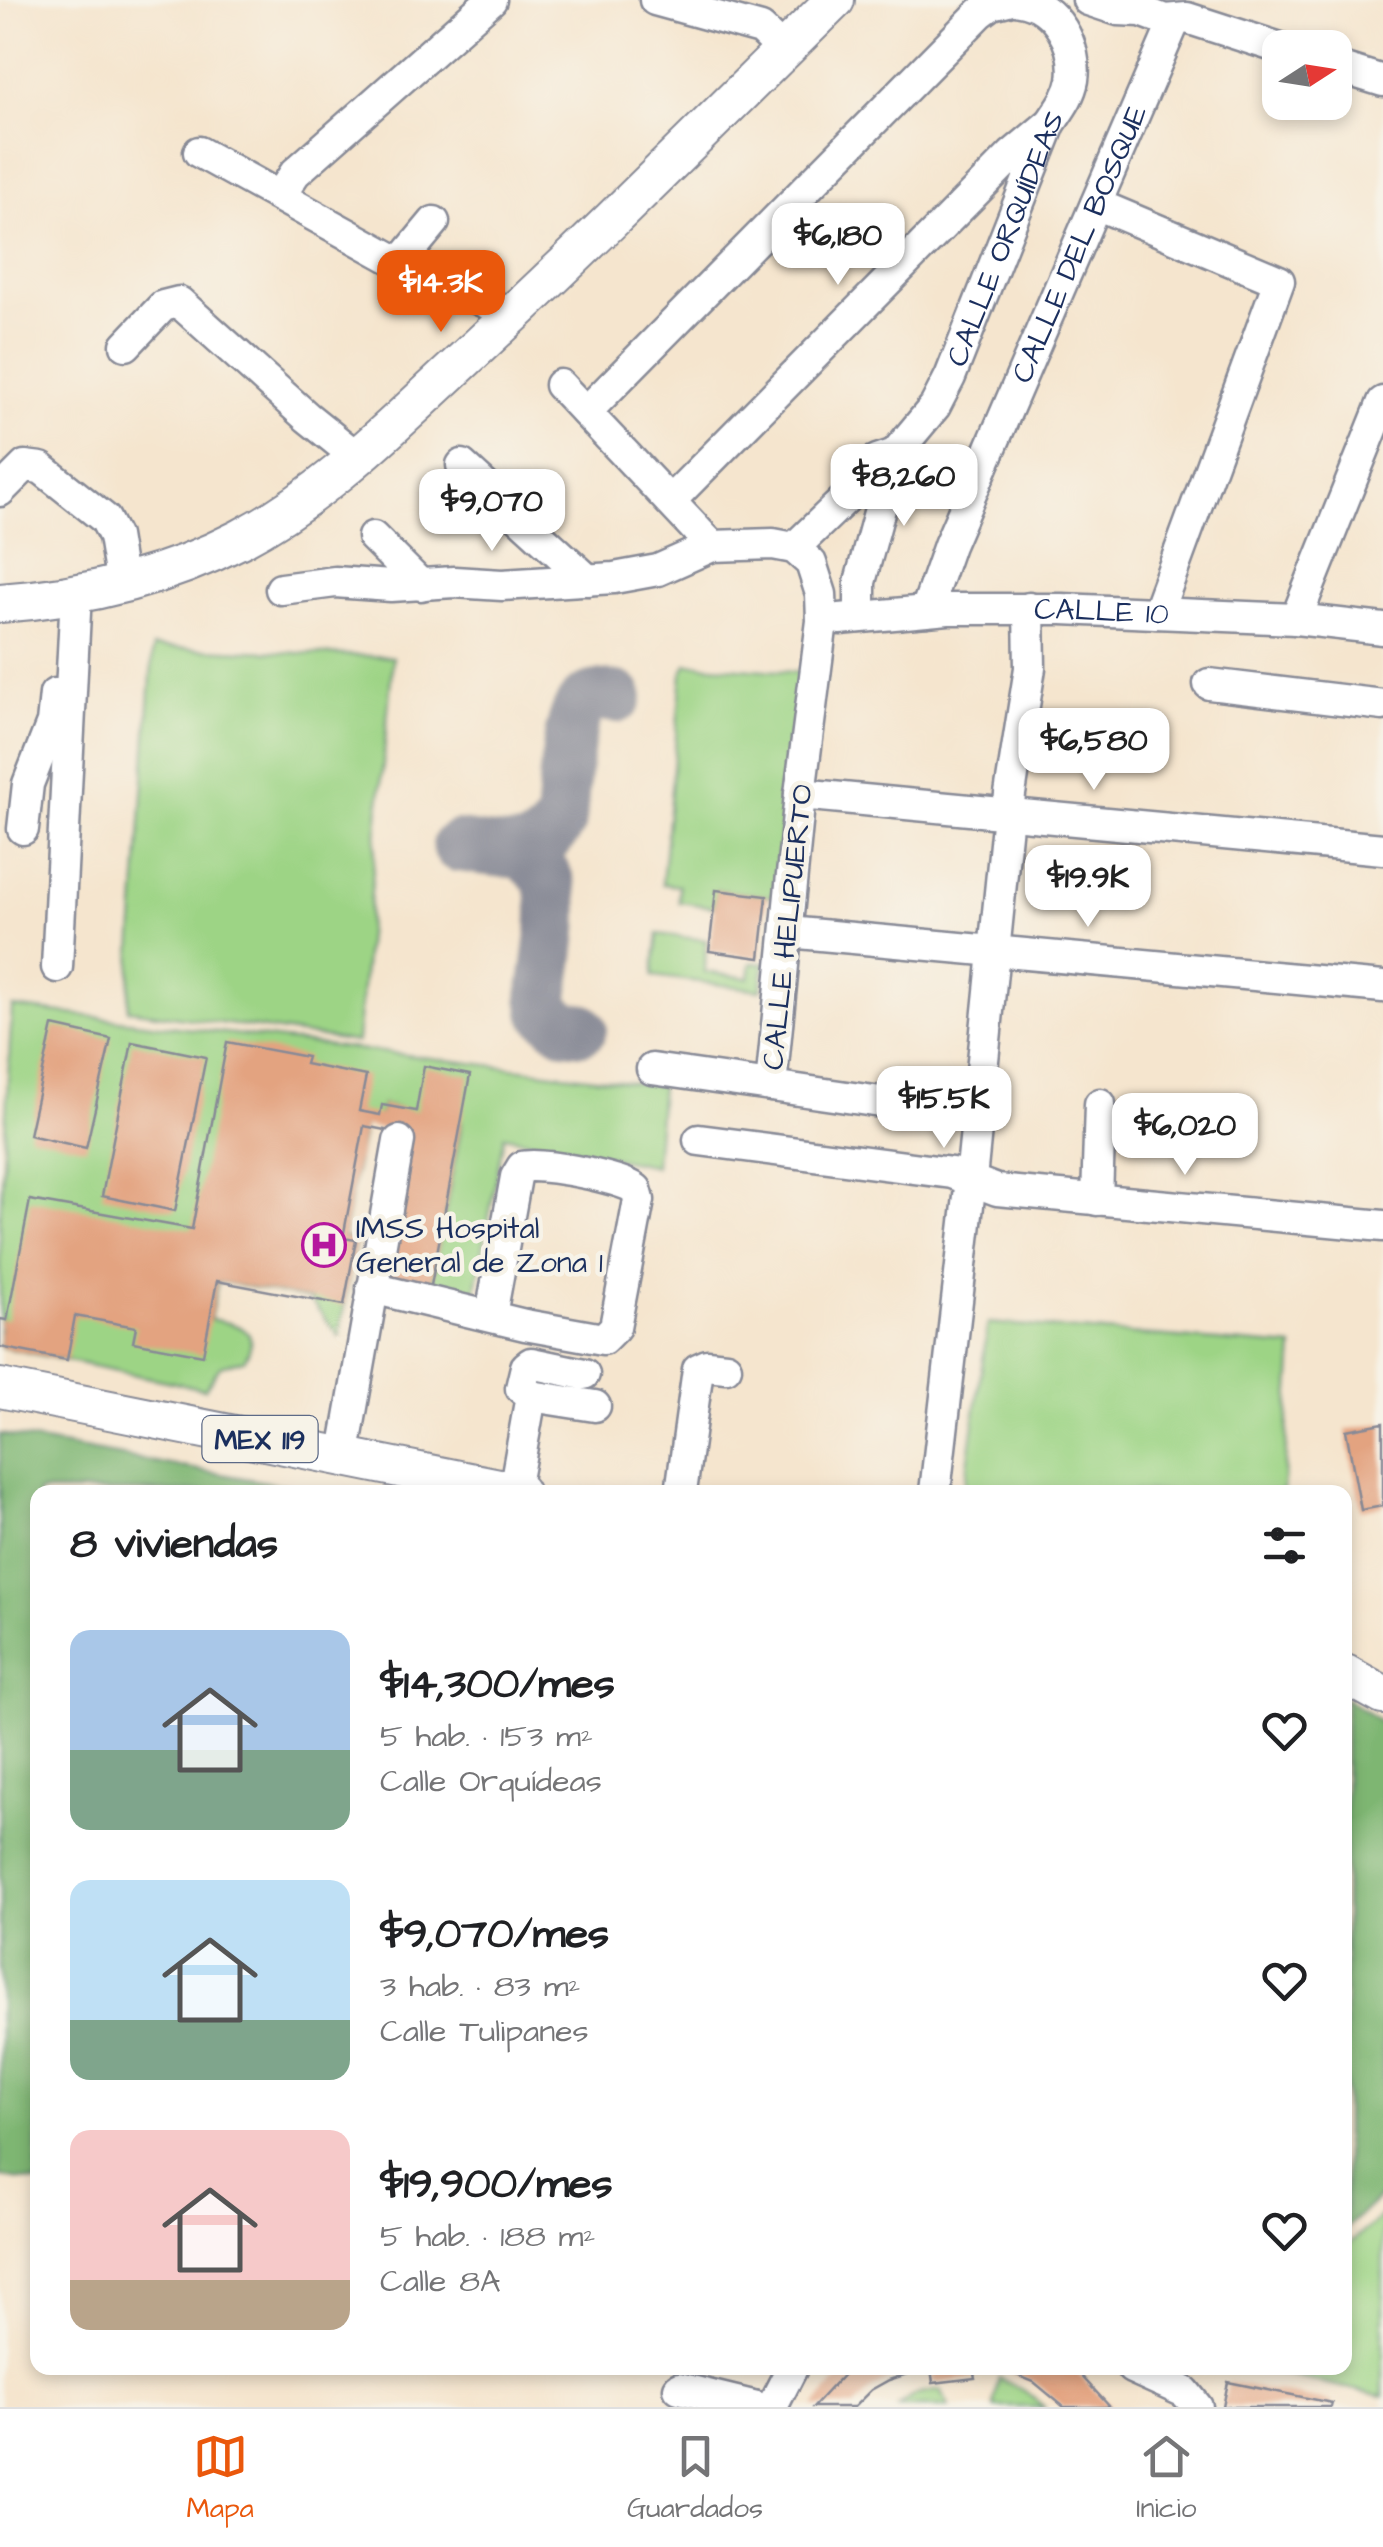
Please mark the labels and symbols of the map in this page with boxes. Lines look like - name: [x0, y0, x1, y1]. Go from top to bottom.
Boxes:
- north arrow: [1262, 30, 1352, 120]
- street label: CALLE DEL BOSQUE: [1001, 98, 1158, 389]
- street label: CALLE ORQUÍDEAS: [936, 102, 1076, 373]
- pin: $6,180: [757, 203, 919, 288]
- pin: $14.3K: [360, 250, 522, 335]
- pin: $8,260: [823, 444, 985, 529]
- pin: $9,070: [411, 469, 573, 554]
- street label: CALLE 10: [1034, 589, 1170, 636]
- pin: $6,580: [1013, 708, 1175, 793]
- street label: CALLE HELIPUERTO: [752, 782, 824, 1072]
- pin: $19.9K: [1007, 845, 1169, 930]
- pin: $15.5K: [863, 1066, 1025, 1151]
- pin: $6,020: [1104, 1093, 1266, 1178]
- place label: IMSS Hospital General de Zona 1: [356, 1208, 603, 1284]
- hospital icon: IMSS Hospital General de Zona 1: [301, 1222, 347, 1268]
- road number: MEX 119: [202, 1416, 318, 1462]

